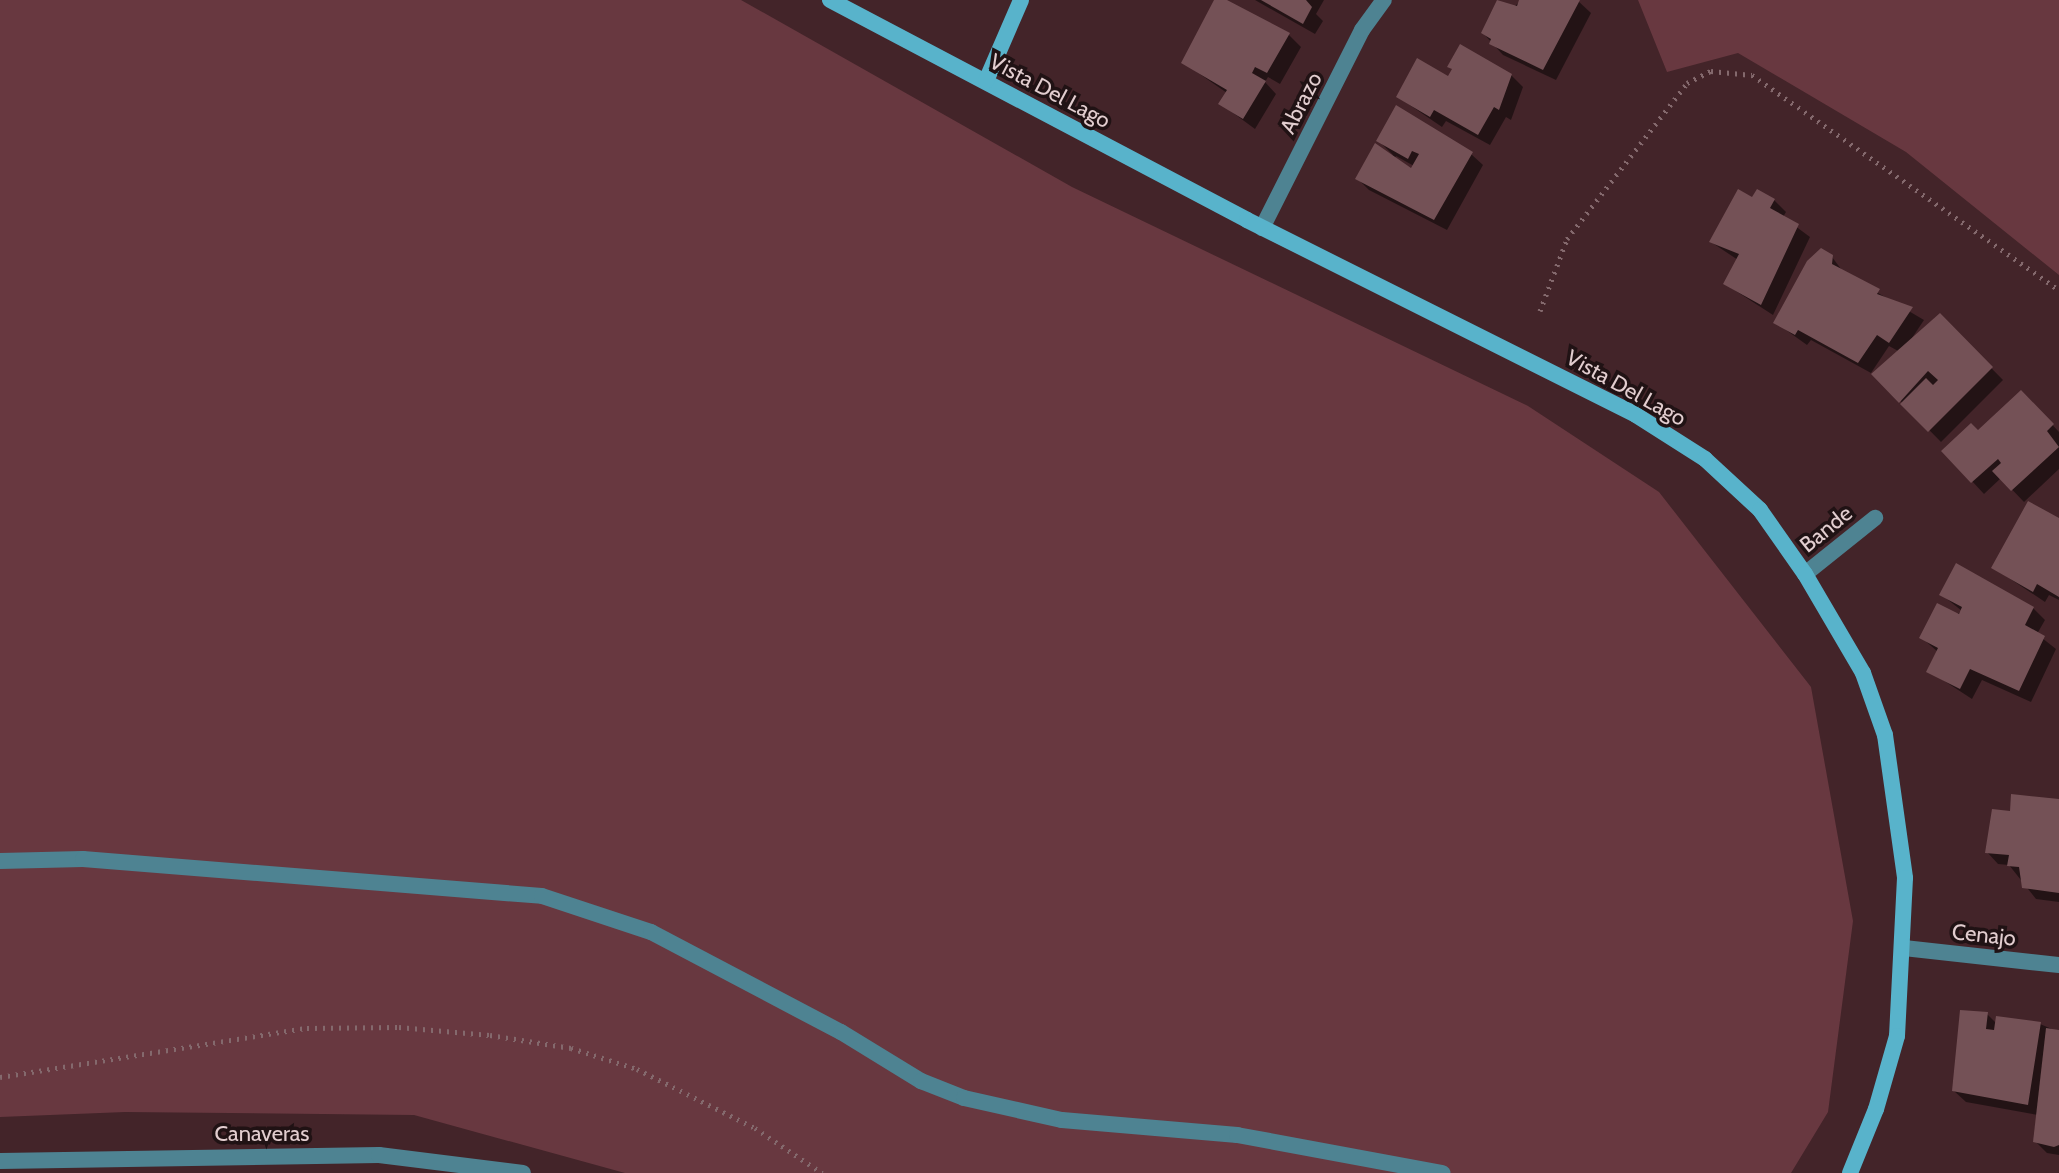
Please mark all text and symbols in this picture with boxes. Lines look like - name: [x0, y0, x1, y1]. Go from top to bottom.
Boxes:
- street label: Vista Del Lago: [985, 48, 1115, 134]
- street label: Abrazo: [1274, 68, 1328, 138]
- street label: Vista Del Lago: [1561, 344, 1691, 432]
- street label: Bande: [1795, 500, 1857, 558]
- street label: Cenajo: [1951, 919, 2017, 951]
- street label: Canaveras: [215, 1121, 309, 1147]

